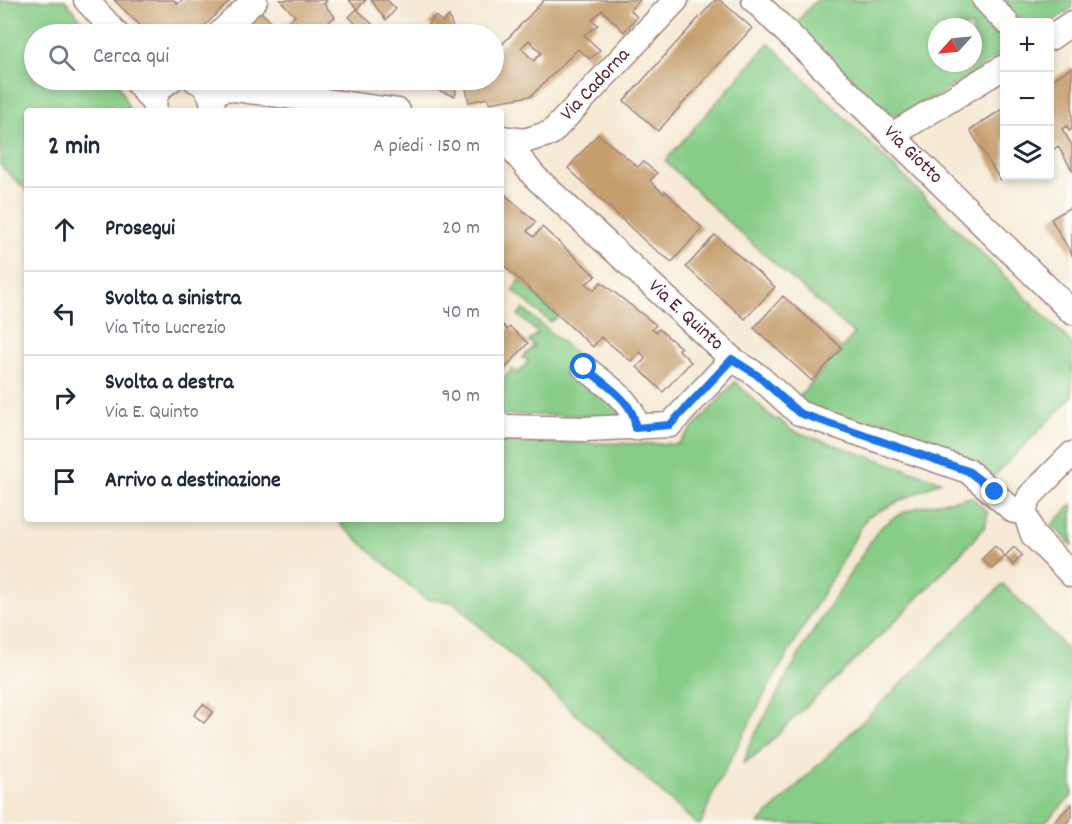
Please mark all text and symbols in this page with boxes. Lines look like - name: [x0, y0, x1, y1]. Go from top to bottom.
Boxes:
- north arrow: [928, 18, 982, 72]
- map controls: [1000, 18, 1054, 180]
- button: +: [1000, 18, 1054, 72]
- search box: [24, 24, 504, 90]
- icon: search: [45, 41, 78, 74]
- text: Cerca qui: [93, 42, 169, 73]
- street label: Via Cadorna: [555, 42, 638, 128]
- button: −: [1000, 72, 1054, 126]
- street label: Via Giotto: [876, 120, 949, 191]
- button: layers: [1000, 126, 1054, 180]
- text: 2 min: [48, 129, 100, 166]
- text: A piedi · 150 m: [373, 133, 480, 161]
- icon: ahead: [48, 213, 81, 246]
- text: Prosegui: [105, 214, 175, 245]
- text: 20 m: [442, 215, 480, 243]
- street label: Via E. Quinto: [641, 274, 729, 358]
- text: Svolta a sinistra: [105, 284, 241, 315]
- icon: left: [48, 297, 81, 330]
- text: 40 m: [442, 299, 480, 327]
- text: Via Tito Lucrezio: [105, 315, 226, 343]
- route start: [570, 353, 596, 379]
- text: Svolta a destra: [105, 368, 234, 399]
- icon: right: [48, 381, 81, 414]
- text: 90 m: [442, 383, 480, 411]
- text: Via E. Quinto: [105, 399, 199, 427]
- icon: arrive: [48, 465, 81, 498]
- text: Arrivo a destinazione: [105, 466, 281, 497]
- route end: [981, 478, 1007, 504]

